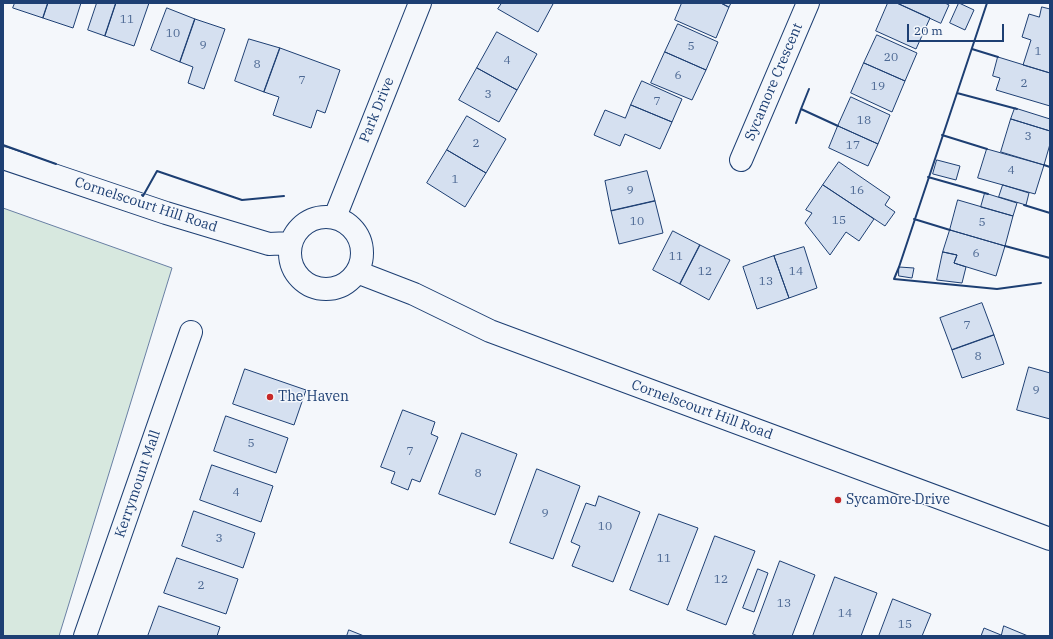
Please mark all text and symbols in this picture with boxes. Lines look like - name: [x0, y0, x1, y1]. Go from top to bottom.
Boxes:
- house number: 11: [120, 13, 134, 27]
- scale bar: [909, 16, 1006, 42]
- street label: Sycamore Crescent: [742, 21, 806, 143]
- text: 20 m: [914, 23, 943, 38]
- house number: 10: [166, 27, 180, 41]
- house number: 9: [199, 39, 207, 53]
- house number: 5: [687, 40, 695, 54]
- house number: 1: [1034, 45, 1042, 59]
- house number: 20: [884, 51, 898, 65]
- house number: 4: [503, 54, 511, 68]
- house number: 8: [253, 58, 261, 72]
- house number: 6: [674, 69, 682, 83]
- house number: 7: [298, 74, 306, 88]
- street label: Park Drive: [356, 75, 398, 145]
- house number: 2: [1020, 77, 1028, 91]
- house number: 19: [871, 80, 885, 94]
- house number: 3: [484, 88, 492, 102]
- house number: 7: [653, 95, 661, 109]
- house number: 18: [857, 114, 871, 128]
- house number: 3: [1024, 130, 1032, 144]
- house number: 2: [472, 137, 480, 151]
- house number: 17: [846, 139, 860, 153]
- house number: 4: [1007, 164, 1015, 178]
- house number: 1: [451, 173, 459, 187]
- street label: Cornelscourt Hill Road: [72, 174, 220, 236]
- house number: 9: [626, 184, 634, 198]
- house number: 16: [850, 184, 864, 198]
- house number: 15: [832, 214, 846, 228]
- house number: 10: [630, 215, 644, 229]
- house number: 5: [978, 216, 986, 230]
- house number: 6: [972, 247, 980, 261]
- house number: 11: [669, 250, 683, 264]
- house number: 12: [698, 265, 712, 279]
- house number: 14: [789, 265, 803, 279]
- house number: 13: [759, 275, 773, 289]
- house number: 7: [963, 319, 971, 333]
- house number: 8: [974, 350, 982, 364]
- street label: Cornelscourt Hill Road: [629, 377, 775, 443]
- house number: 9: [1032, 384, 1040, 398]
- place label: The Haven: [278, 389, 349, 405]
- marker: The Haven: [265, 392, 275, 402]
- street label: Kerrymount Mall: [112, 428, 164, 540]
- house number: 5: [247, 437, 255, 451]
- house number: 7: [406, 445, 414, 459]
- house number: 8: [474, 467, 482, 481]
- house number: 4: [232, 486, 240, 500]
- place label: Sycamore Drive: [846, 492, 950, 508]
- marker: Sycamore Drive: [833, 495, 843, 505]
- house number: 9: [541, 507, 549, 521]
- house number: 10: [598, 520, 612, 534]
- house number: 3: [215, 532, 223, 546]
- house number: 11: [657, 552, 671, 566]
- house number: 12: [714, 573, 728, 587]
- house number: 2: [197, 579, 205, 593]
- house number: 13: [777, 597, 791, 611]
- house number: 14: [838, 607, 852, 621]
- house number: 15: [898, 618, 912, 632]

